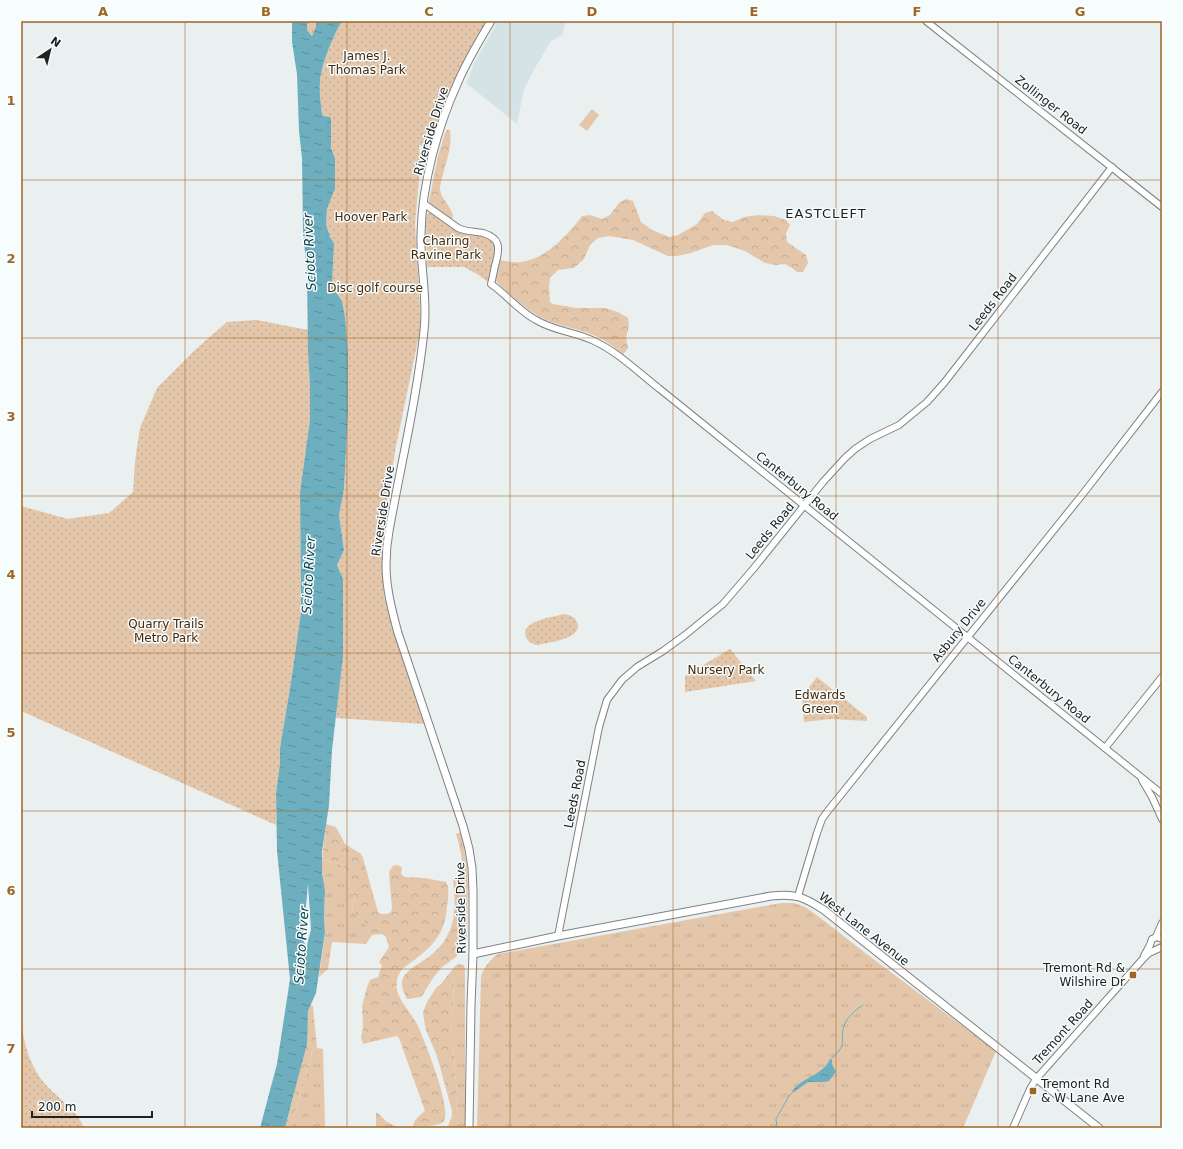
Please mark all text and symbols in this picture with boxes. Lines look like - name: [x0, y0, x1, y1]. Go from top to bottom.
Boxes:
- text: A: [98, 4, 108, 19]
- text: B: [261, 4, 271, 19]
- text: C: [424, 4, 434, 19]
- text: D: [587, 4, 598, 19]
- text: E: [750, 4, 758, 19]
- text: F: [913, 4, 921, 19]
- text: G: [1075, 4, 1085, 19]
- north arrow: [30, 30, 70, 70]
- text: N: [48, 34, 63, 50]
- park label: James J. Thomas Park: [327, 49, 406, 77]
- street label: Zollinger Road: [1012, 73, 1090, 137]
- street label: Riverside Drive: [411, 85, 451, 177]
- text: 1: [6, 93, 16, 108]
- district label: EASTCLEFT: [785, 206, 867, 221]
- park label: Hoover Park: [335, 210, 407, 224]
- water label: Scioto River: [300, 211, 319, 291]
- park label: Charing Ravine Park: [411, 234, 481, 262]
- text: 2: [6, 251, 16, 266]
- street label: Leeds Road: [966, 270, 1020, 334]
- park label: Disc golf course: [327, 281, 423, 295]
- text: 3: [6, 409, 16, 424]
- street label: Canterbury Road: [753, 449, 841, 523]
- street label: Riverside Drive: [369, 465, 397, 557]
- street label: Leeds Road: [743, 500, 797, 562]
- water label: Scioto River: [299, 534, 318, 614]
- text: 4: [6, 567, 16, 582]
- street label: Asbury Drive: [929, 595, 989, 665]
- park label: Quarry Trails Metro Park: [128, 617, 204, 645]
- street label: Canterbury Road: [1005, 652, 1093, 726]
- park label: Nursery Park: [688, 663, 765, 677]
- park label: Edwards Green: [795, 688, 845, 716]
- text: 5: [6, 725, 16, 740]
- street label: Leeds Road: [562, 759, 588, 829]
- street label: Riverside Drive: [453, 862, 469, 954]
- text: 6: [6, 883, 16, 898]
- street label: West Lane Avenue: [816, 889, 912, 969]
- water label: Scioto River: [291, 904, 312, 984]
- place label: Tremont Rd & Wilshire Dr: [1042, 961, 1125, 989]
- marker: Tremont Rd & Wilshire Dr: [1128, 970, 1138, 980]
- street label: Tremont Road: [1029, 997, 1096, 1068]
- text: 7: [6, 1041, 16, 1056]
- place label: Tremont Rd & W Lane Ave: [1040, 1077, 1125, 1105]
- marker: Tremont Rd & W Lane Ave: [1028, 1086, 1038, 1096]
- scale bar: [32, 1093, 152, 1119]
- text: 200 m: [38, 1100, 76, 1114]

